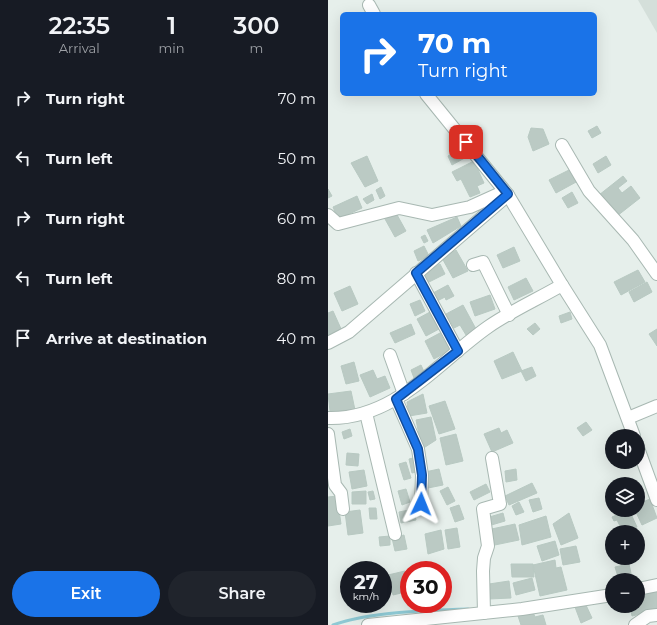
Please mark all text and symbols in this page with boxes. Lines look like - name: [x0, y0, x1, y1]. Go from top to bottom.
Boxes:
- text: 22:35: [49, 11, 110, 40]
- text: 1: [167, 11, 176, 40]
- text: 300: [233, 11, 279, 40]
- text: 70 m: [418, 26, 491, 60]
- icon: right: [352, 28, 404, 80]
- text: Arrival: [59, 40, 100, 56]
- text: min: [159, 40, 185, 56]
- text: m: [249, 40, 263, 56]
- text: Turn right: [418, 60, 508, 82]
- icon: right: [12, 87, 34, 109]
- text: Turn right: [46, 89, 125, 108]
- text: 70 m: [278, 89, 316, 108]
- pin: [449, 125, 483, 159]
- icon: arrive: [455, 131, 477, 153]
- icon: left: [12, 147, 34, 169]
- text: Turn left: [46, 149, 113, 168]
- text: 50 m: [278, 149, 316, 168]
- icon: right: [12, 207, 34, 229]
- text: Turn right: [46, 209, 125, 228]
- text: 60 m: [277, 209, 316, 228]
- icon: left: [12, 267, 34, 289]
- text: Turn left: [46, 269, 113, 288]
- text: 80 m: [277, 269, 316, 288]
- icon: arrive: [12, 327, 34, 349]
- text: Arrive at destination: [46, 329, 207, 348]
- text: 40 m: [276, 329, 316, 348]
- map controls: [605, 429, 645, 613]
- button: sound: [605, 429, 645, 469]
- button: layers: [605, 477, 645, 517]
- position arrow: [400, 483, 442, 525]
- button: +: [605, 525, 645, 565]
- speed limit sign: 30: [400, 561, 452, 613]
- text: 27: [354, 570, 378, 594]
- button: Exit: [12, 571, 160, 617]
- button: Share: [168, 571, 316, 617]
- button: −: [605, 573, 645, 613]
- text: km/h: [353, 590, 379, 603]

